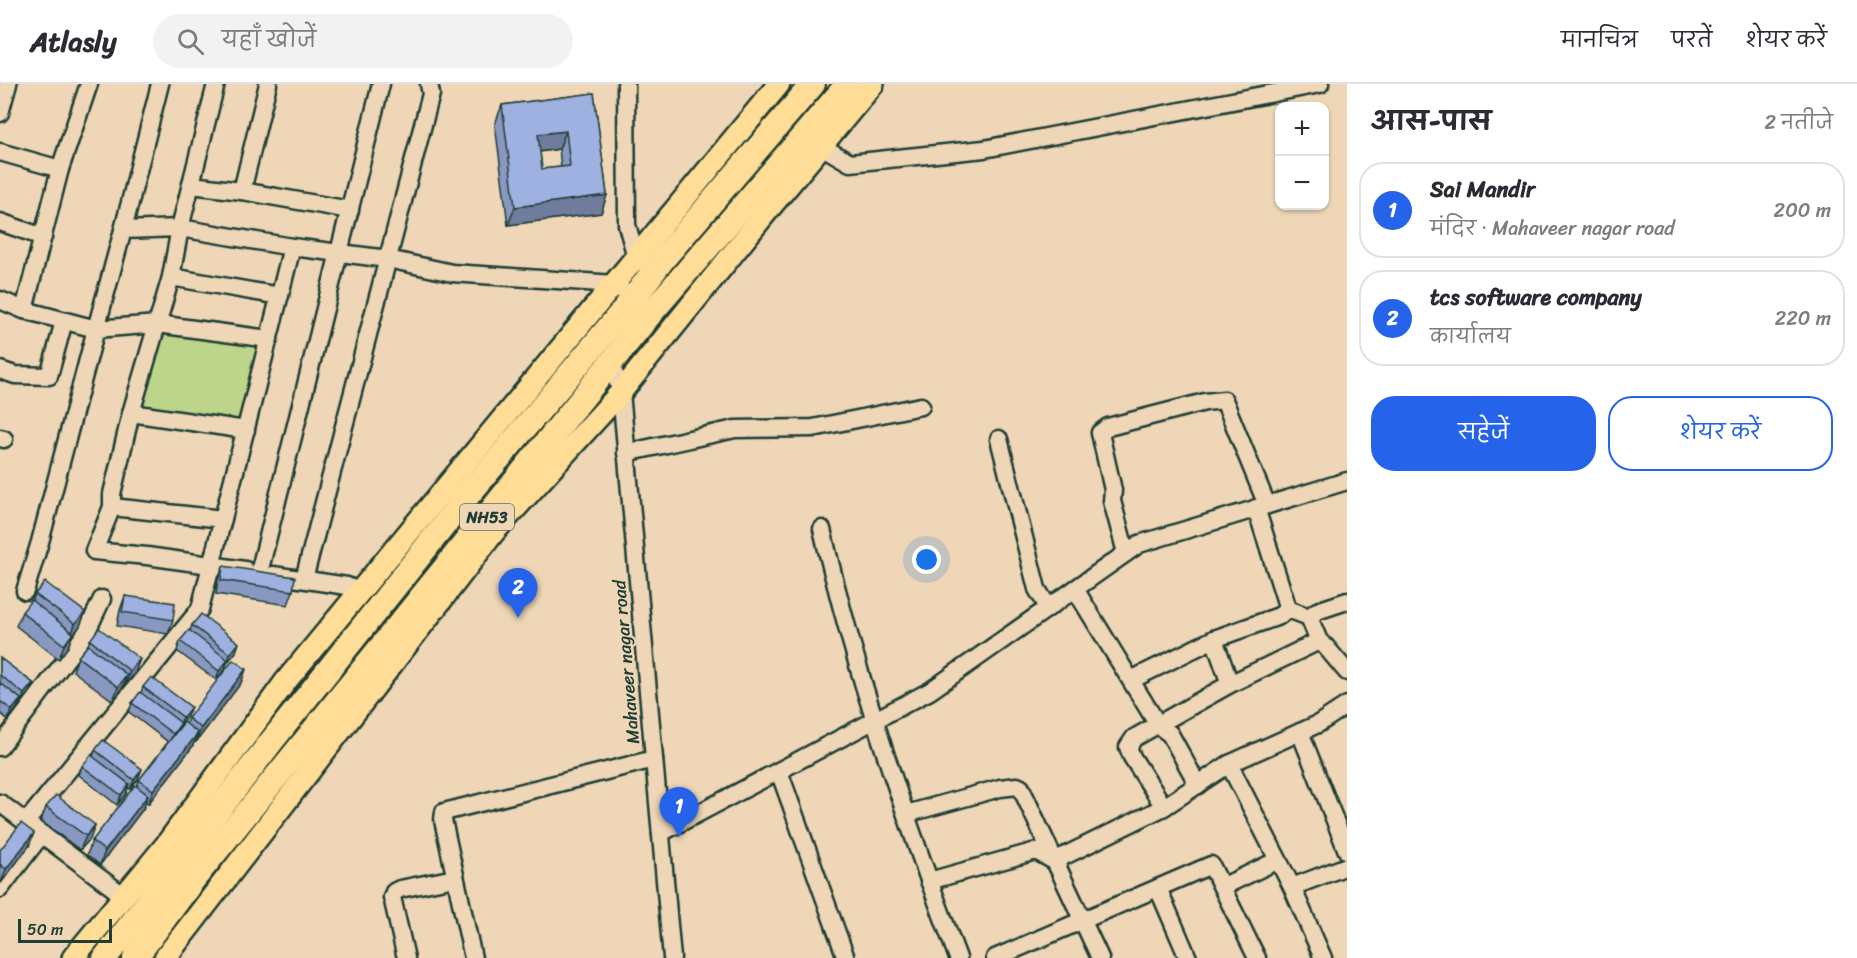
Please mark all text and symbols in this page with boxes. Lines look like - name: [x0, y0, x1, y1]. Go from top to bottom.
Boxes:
- search box: [153, 14, 573, 68]
- text: Atlasly: [30, 17, 117, 66]
- text: यहाँ खोजें: [222, 20, 316, 59]
- text: मानचित्र: [1561, 21, 1638, 59]
- text: परतें: [1671, 21, 1712, 59]
- text: शेयर करें: [1745, 21, 1827, 59]
- icon: search: [174, 25, 207, 58]
- text: आस-पास: [1371, 98, 1491, 144]
- map controls: [1275, 102, 1329, 210]
- button: +: [1275, 102, 1329, 156]
- text: 2 नतीजे: [1764, 105, 1833, 140]
- button: −: [1275, 156, 1329, 210]
- text: Sai Mandir: [1430, 170, 1535, 209]
- text: 1: [1388, 193, 1397, 228]
- text: 200 m: [1774, 193, 1831, 228]
- text: मंदिर · Mahaveer nagar road: [1430, 211, 1675, 246]
- text: tcs software company: [1430, 278, 1642, 317]
- text: 2: [1387, 301, 1398, 336]
- text: 220 m: [1775, 301, 1831, 336]
- text: कार्यालय: [1430, 319, 1511, 354]
- button: सहेजें: [1371, 396, 1596, 471]
- button: शेयर करें: [1608, 396, 1833, 471]
- road number: NH53: [460, 504, 514, 530]
- your location: [912, 545, 941, 574]
- pin: 2: [498, 568, 538, 618]
- street label: Mahaveer nagar road: [603, 577, 649, 745]
- pin: 1: [660, 788, 698, 837]
- text: 50 m: [27, 915, 63, 944]
- scale bar: [18, 916, 112, 944]

